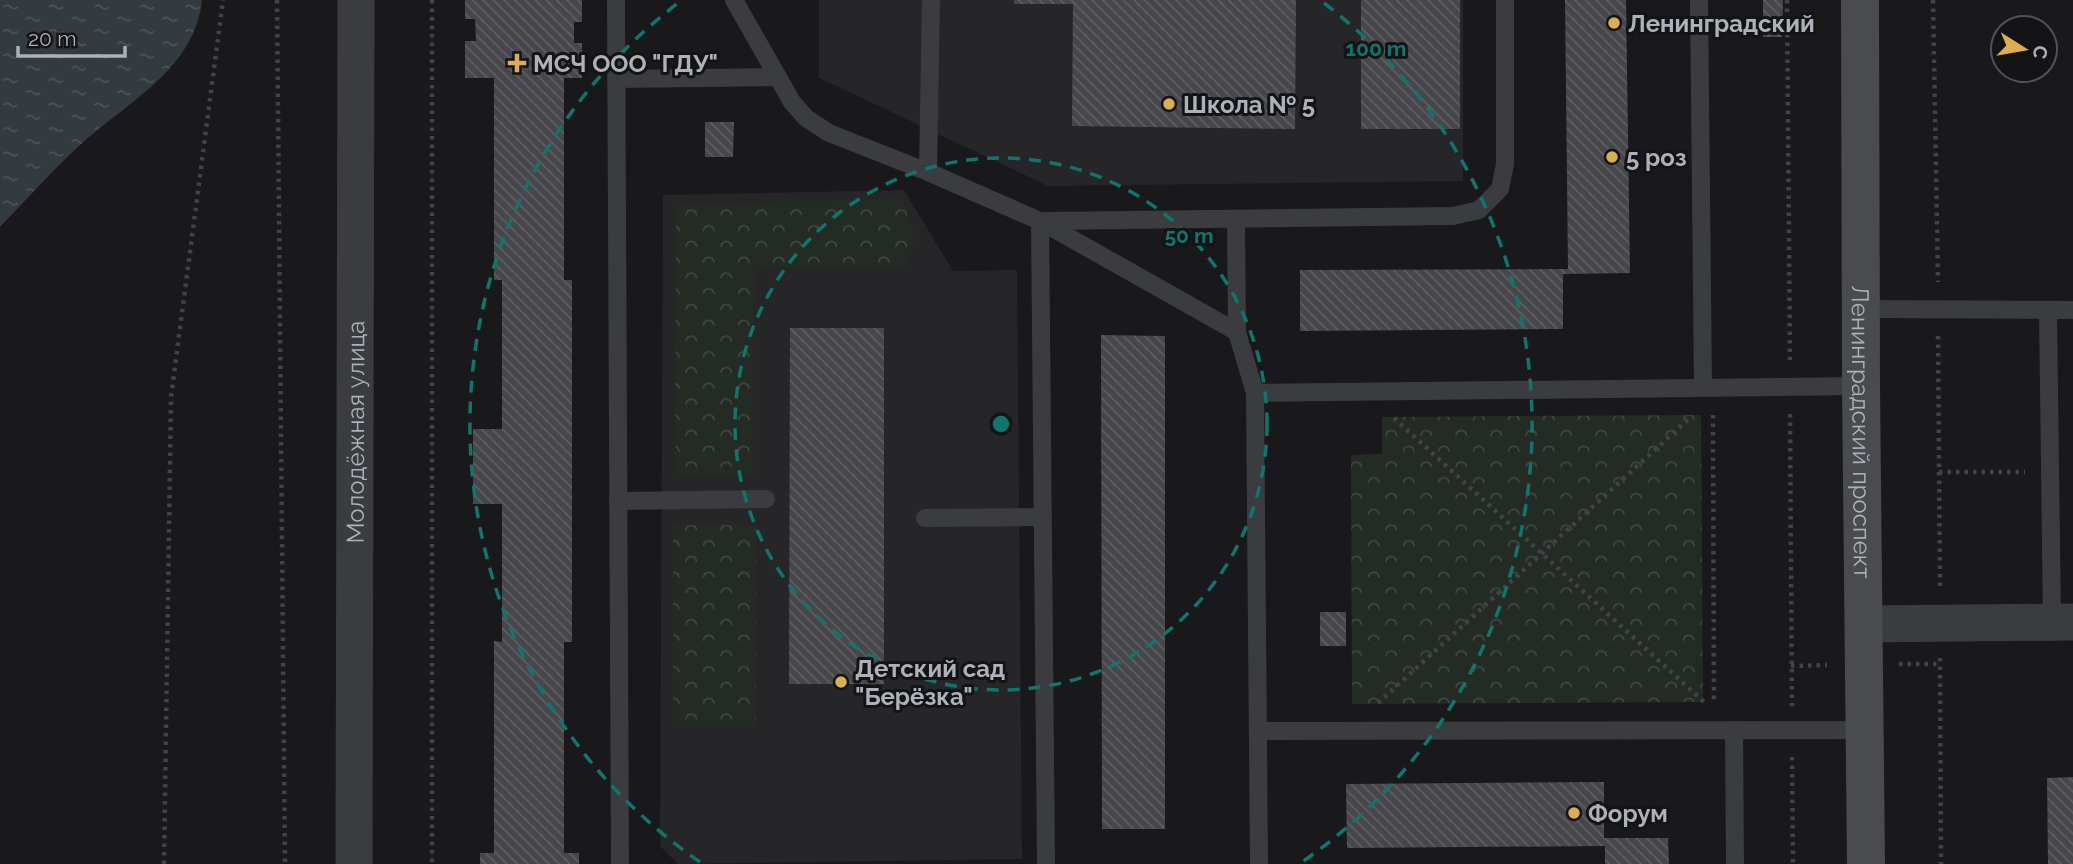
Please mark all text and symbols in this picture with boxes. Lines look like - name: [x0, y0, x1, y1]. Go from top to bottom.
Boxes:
- place label: Ленинградский: [1628, 9, 1815, 38]
- scale bar: [18, 14, 124, 58]
- north arrow: [1989, 14, 2059, 84]
- marker: Ленинградский: [1606, 15, 1622, 31]
- text: 20 m: [28, 26, 76, 51]
- text: 100 m: [1346, 36, 1406, 61]
- text: С: [2029, 44, 2053, 61]
- place label: МСЧ ООО "ГДУ": [533, 49, 718, 78]
- marker: МСЧ ООО "ГДУ": [507, 53, 527, 73]
- place label: Школа № 5: [1183, 90, 1315, 119]
- marker: Школа № 5: [1161, 96, 1177, 112]
- place label: 5 роз: [1626, 143, 1687, 172]
- marker: 5 роз: [1604, 149, 1620, 165]
- text: 50 m: [1164, 223, 1214, 248]
- street label: Ленинградский проспект: [1846, 285, 1878, 579]
- street label: Молодёжная улица: [340, 320, 370, 544]
- centre of rings: [989, 412, 1013, 436]
- place label: Детский сад "Берёзка": [855, 654, 1005, 711]
- marker: Детский сад "Берёзка": [833, 674, 849, 690]
- place label: Форум: [1588, 799, 1668, 828]
- marker: Форум: [1566, 805, 1582, 821]

